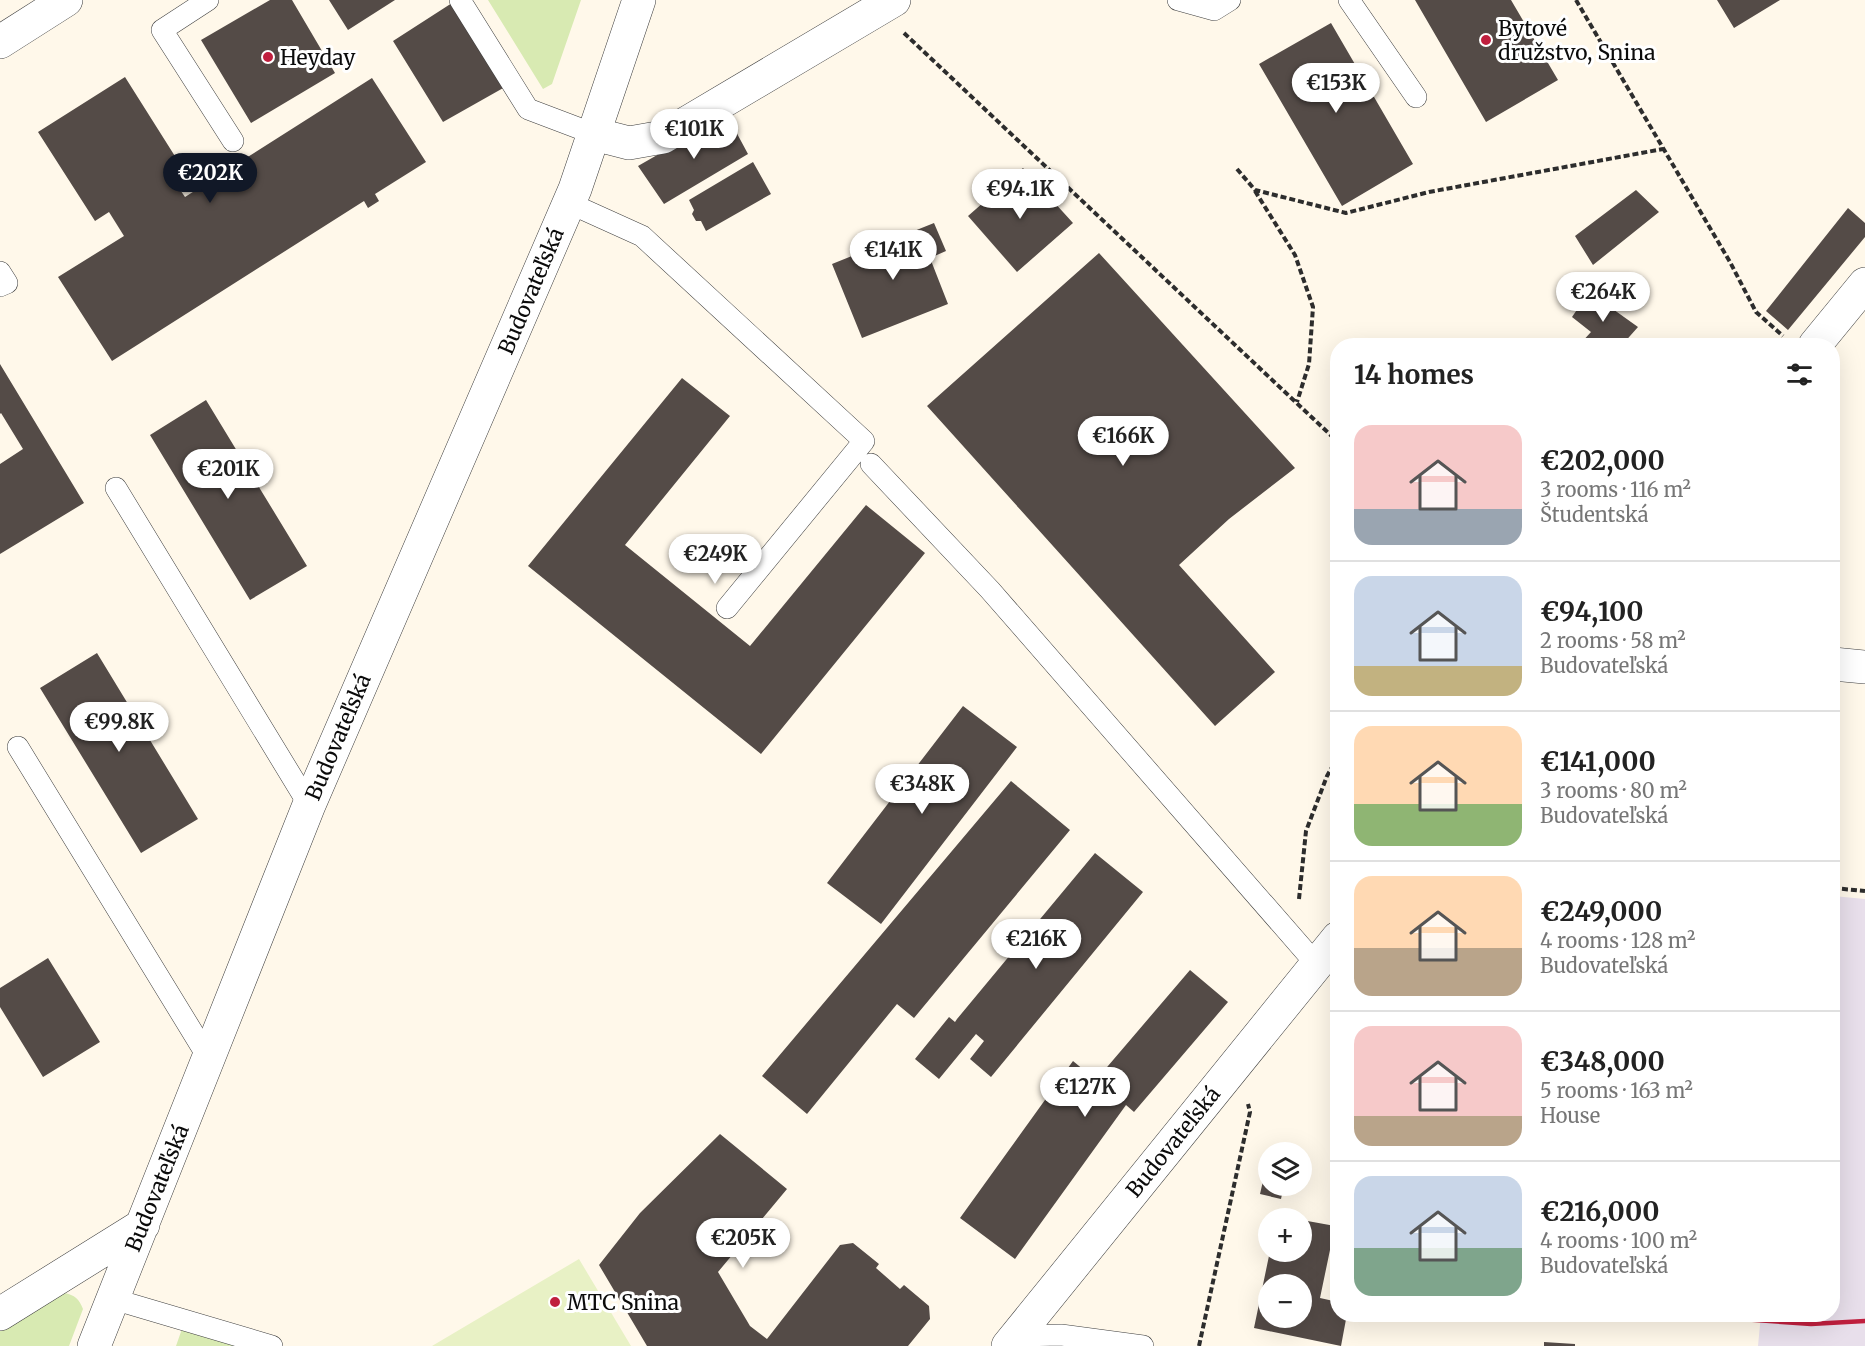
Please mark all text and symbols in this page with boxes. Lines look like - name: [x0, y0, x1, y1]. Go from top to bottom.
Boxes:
- place label: Bytové družstvo, Snina: [1498, 15, 1655, 66]
- marker: Bytové družstvo, Snina: [1479, 33, 1493, 47]
- place label: Heyday: [280, 44, 356, 71]
- marker: Heyday: [261, 50, 275, 64]
- pin: €153K: [1294, 63, 1378, 114]
- text: €153K: [1306, 70, 1366, 95]
- pin: €101K: [652, 109, 736, 160]
- text: €101K: [664, 116, 724, 141]
- pin: €202K: [168, 153, 252, 204]
- text: €202K: [177, 160, 243, 185]
- pin: €94.1K: [971, 169, 1069, 220]
- text: €94.1K: [986, 176, 1054, 201]
- street label: Budovateľská: [492, 224, 570, 358]
- pin: €141K: [851, 230, 935, 281]
- text: €141K: [864, 237, 922, 262]
- pin: €264K: [1561, 272, 1645, 323]
- text: €264K: [1570, 279, 1636, 304]
- text: 14 homes: [1354, 358, 1474, 391]
- icon: filters: [1783, 358, 1816, 391]
- pin: €166K: [1081, 416, 1165, 467]
- text: €166K: [1092, 423, 1154, 448]
- text: €202,000: [1540, 444, 1665, 477]
- pin: €201K: [186, 449, 270, 500]
- icon: home: [1402, 449, 1474, 521]
- text: €201K: [197, 456, 260, 481]
- text: 3 rooms · 116 m²: [1540, 477, 1691, 502]
- text: Študentská: [1540, 502, 1648, 527]
- pin: €249K: [673, 534, 757, 585]
- text: €249K: [683, 541, 747, 566]
- text: €94,100: [1540, 595, 1644, 628]
- icon: home: [1402, 600, 1474, 672]
- text: 2 rooms · 58 m²: [1540, 628, 1686, 653]
- text: Budovateľská: [1540, 653, 1668, 678]
- street label: Budovateľská: [299, 670, 377, 804]
- pin: €99.8K: [70, 702, 168, 753]
- text: €99.8K: [84, 709, 154, 734]
- text: €141,000: [1540, 745, 1656, 778]
- icon: home: [1402, 750, 1474, 822]
- pin: €348K: [880, 764, 964, 815]
- text: €348K: [889, 771, 955, 796]
- text: 3 rooms · 80 m²: [1540, 778, 1687, 803]
- text: Budovateľská: [1540, 803, 1668, 828]
- text: €249,000: [1540, 895, 1662, 928]
- icon: home: [1402, 900, 1474, 972]
- pin: €216K: [994, 919, 1078, 970]
- text: €216K: [1005, 926, 1067, 951]
- text: 4 rooms · 128 m²: [1540, 928, 1695, 953]
- text: Budovateľská: [1540, 953, 1668, 978]
- text: €348,000: [1540, 1045, 1665, 1078]
- icon: home: [1402, 1050, 1474, 1122]
- pin: €127K: [1043, 1067, 1127, 1118]
- text: €127K: [1054, 1074, 1116, 1099]
- text: 5 rooms · 163 m²: [1540, 1078, 1693, 1103]
- street label: Budovateľská: [1120, 1081, 1226, 1203]
- text: House: [1540, 1103, 1600, 1128]
- street label: Budovateľská: [119, 1120, 195, 1256]
- map controls: [1258, 1142, 1312, 1328]
- button: layers: [1258, 1142, 1312, 1196]
- text: €216,000: [1540, 1195, 1659, 1228]
- icon: home: [1402, 1200, 1474, 1272]
- button: +: [1258, 1208, 1312, 1262]
- pin: €205K: [701, 1218, 785, 1269]
- text: €205K: [710, 1225, 776, 1250]
- text: 4 rooms · 100 m²: [1540, 1228, 1697, 1253]
- text: Budovateľská: [1540, 1253, 1668, 1278]
- button: −: [1258, 1274, 1312, 1328]
- place label: MTC Snina: [567, 1289, 679, 1316]
- marker: MTC Snina: [548, 1295, 562, 1309]

